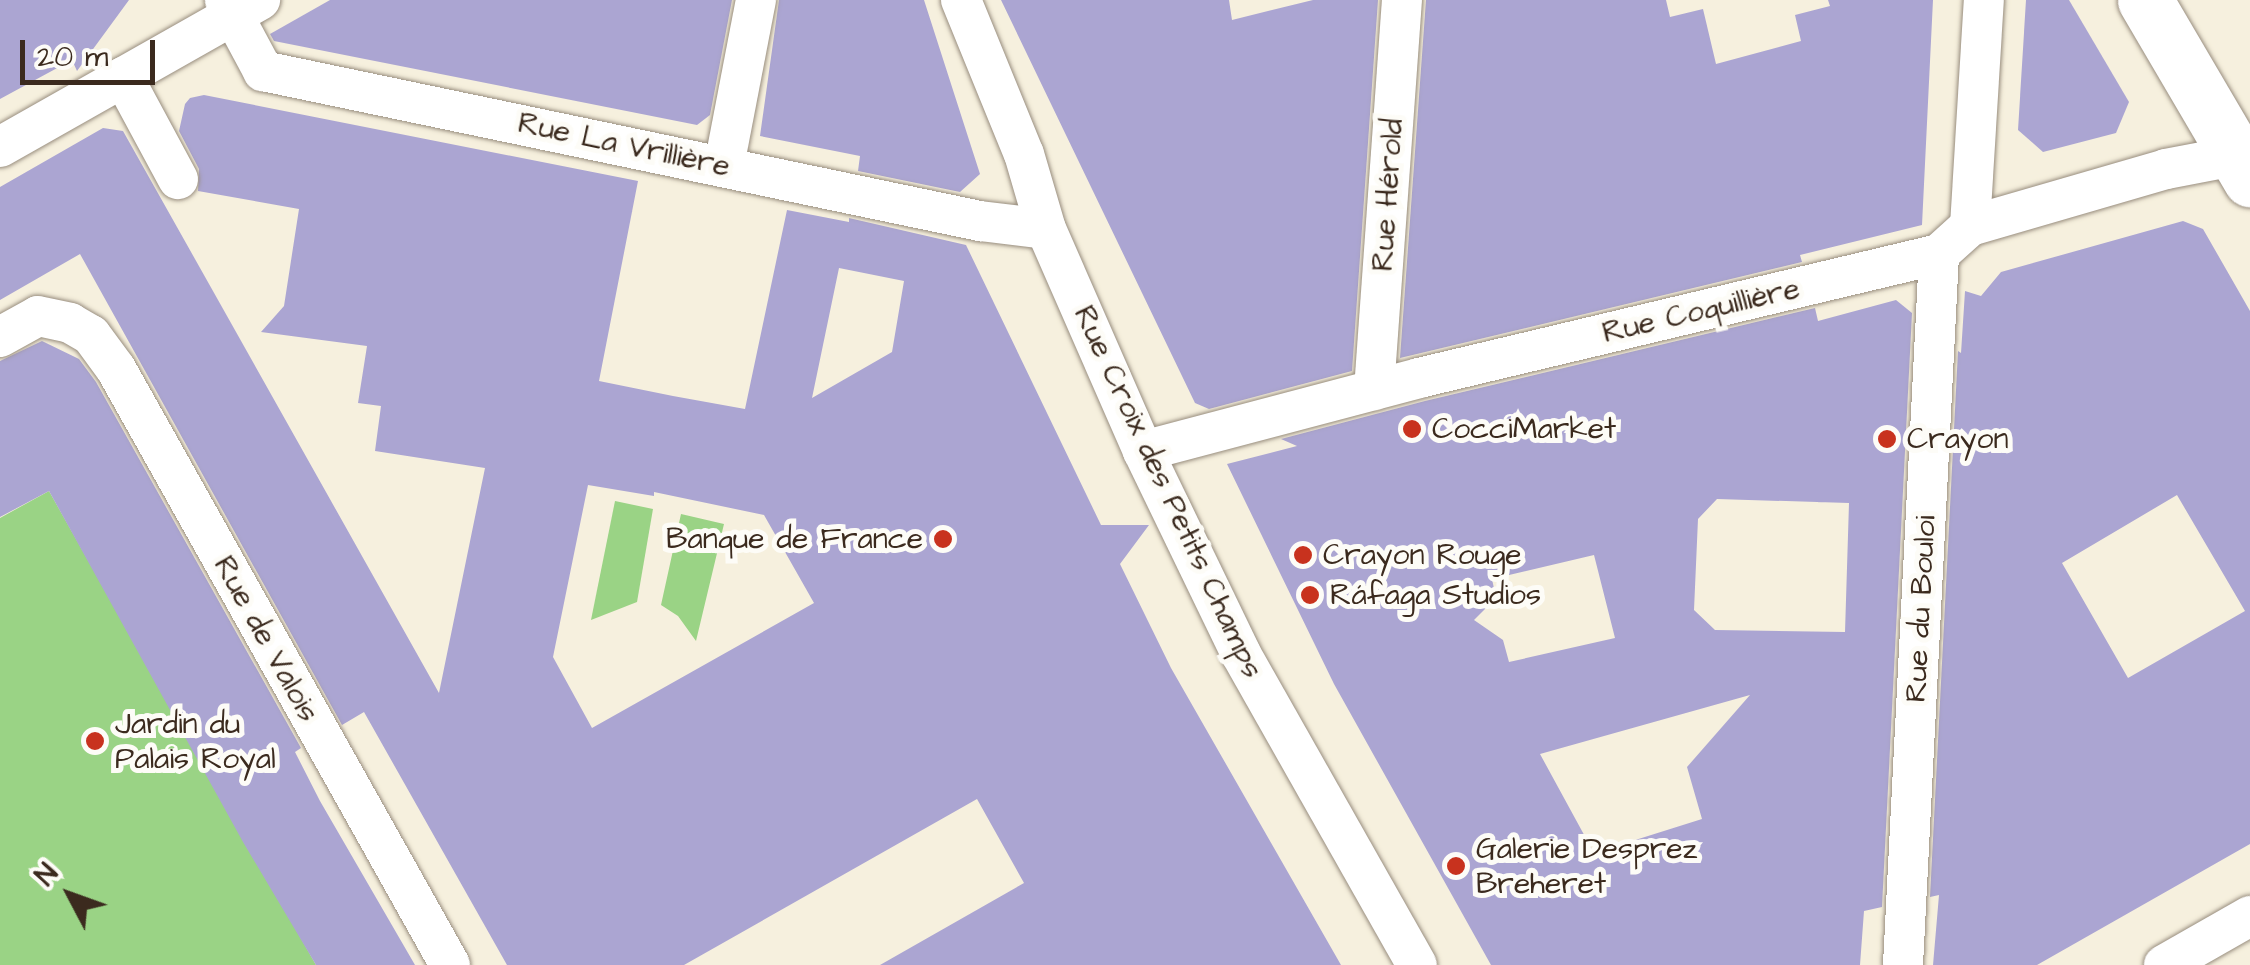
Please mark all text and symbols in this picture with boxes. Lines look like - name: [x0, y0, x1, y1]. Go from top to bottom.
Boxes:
- scale bar: [25, 20, 160, 82]
- text: 20 m: [37, 36, 108, 78]
- street label: Rue La Vrillière: [515, 105, 733, 185]
- street label: Rue Hérold: [1365, 118, 1411, 272]
- street label: Rue Coquillière: [1599, 271, 1803, 351]
- street label: Rue Croix des Petits Champs: [1066, 300, 1270, 684]
- place label: CocciMarket: [1432, 411, 1616, 447]
- marker: CocciMarket: [1401, 418, 1423, 440]
- place label: Crayon: [1907, 421, 2008, 457]
- marker: Crayon: [1876, 428, 1898, 450]
- street label: Rue du Bouloi: [1898, 515, 1944, 703]
- place label: Banque de France: [666, 521, 923, 557]
- marker: Banque de France: [932, 528, 954, 550]
- place label: Crayon Rouge: [1323, 537, 1522, 573]
- marker: Crayon Rouge: [1292, 544, 1314, 566]
- street label: Rue de Valois: [206, 550, 326, 728]
- place label: Ráfaga Studios: [1330, 577, 1541, 613]
- marker: Ráfaga Studios: [1299, 584, 1321, 606]
- place label: Jardin du Palais Royal: [115, 706, 276, 776]
- marker: Jardin du Palais Royal: [84, 730, 106, 752]
- place label: Galerie Desprez Breheret: [1476, 831, 1697, 902]
- north arrow: [20, 845, 120, 945]
- marker: Galerie Desprez Breheret: [1445, 855, 1467, 877]
- text: N: [27, 856, 67, 894]

